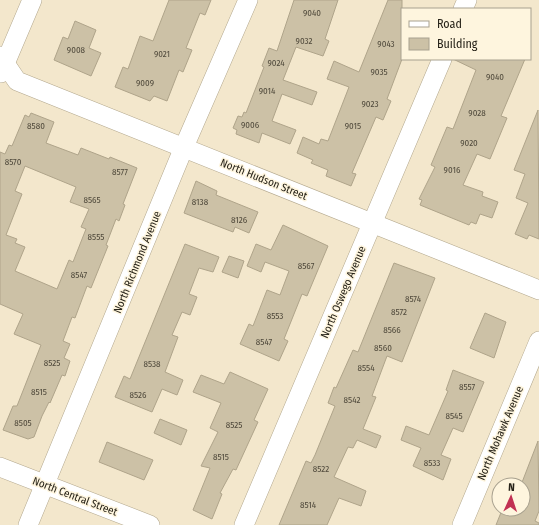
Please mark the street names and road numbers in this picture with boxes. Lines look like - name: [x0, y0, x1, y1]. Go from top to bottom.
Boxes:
- street label: North Hudson Street: [218, 156, 310, 203]
- street label: North Richmond Avenue: [111, 209, 164, 315]
- street label: North Oswego Avenue: [318, 244, 369, 340]
- street label: North Mohawk Avenue: [475, 384, 526, 482]
- street label: North Central Street: [31, 474, 119, 519]

